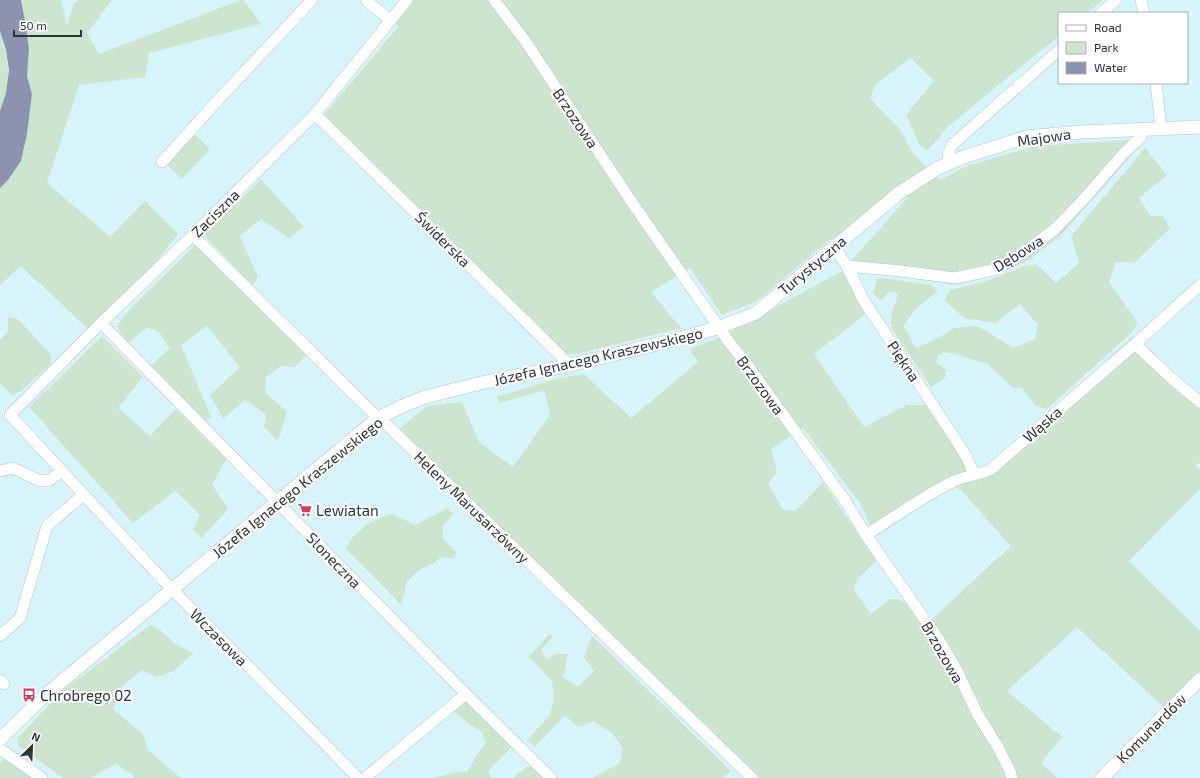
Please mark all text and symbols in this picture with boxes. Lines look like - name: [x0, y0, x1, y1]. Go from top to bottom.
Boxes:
- scale bar: [14, 12, 81, 38]
- legend: [1058, 12, 1188, 84]
- text: 50 m: [20, 18, 47, 32]
- text: Road: [1094, 20, 1122, 34]
- text: Park: [1094, 40, 1119, 54]
- text: Water: [1094, 60, 1128, 74]
- street label: Brzozowa: [549, 85, 603, 151]
- street label: Majowa: [1016, 124, 1072, 151]
- street label: Zaciszna: [187, 185, 243, 241]
- street label: Świderska: [412, 208, 474, 270]
- street label: Turystyczna: [774, 231, 850, 299]
- street label: Dębowa: [990, 231, 1046, 275]
- street label: Józefa Ignacego Kraszewskiego: [492, 323, 704, 389]
- street label: Piękna: [884, 337, 924, 385]
- street label: Brzozowa: [734, 352, 788, 418]
- street label: Wąska: [1019, 402, 1065, 446]
- street label: Józefa Ignacego Kraszewskiego: [208, 413, 386, 561]
- street label: Heleny Marusarzówny: [411, 447, 533, 567]
- place label: Lewiatan: [316, 501, 379, 519]
- supermarket icon: Lewiatan: [297, 502, 313, 518]
- street label: Słoneczna: [303, 528, 365, 592]
- street label: Wczasowa: [187, 605, 251, 669]
- street label: Brzozowa: [918, 618, 968, 686]
- place label: Chrobrego 02: [40, 686, 132, 704]
- bus stop icon: Chrobrego 02: [21, 687, 37, 703]
- street label: Komunardów: [1112, 689, 1190, 767]
- north arrow: [12, 726, 52, 766]
- text: N: [30, 729, 43, 744]

